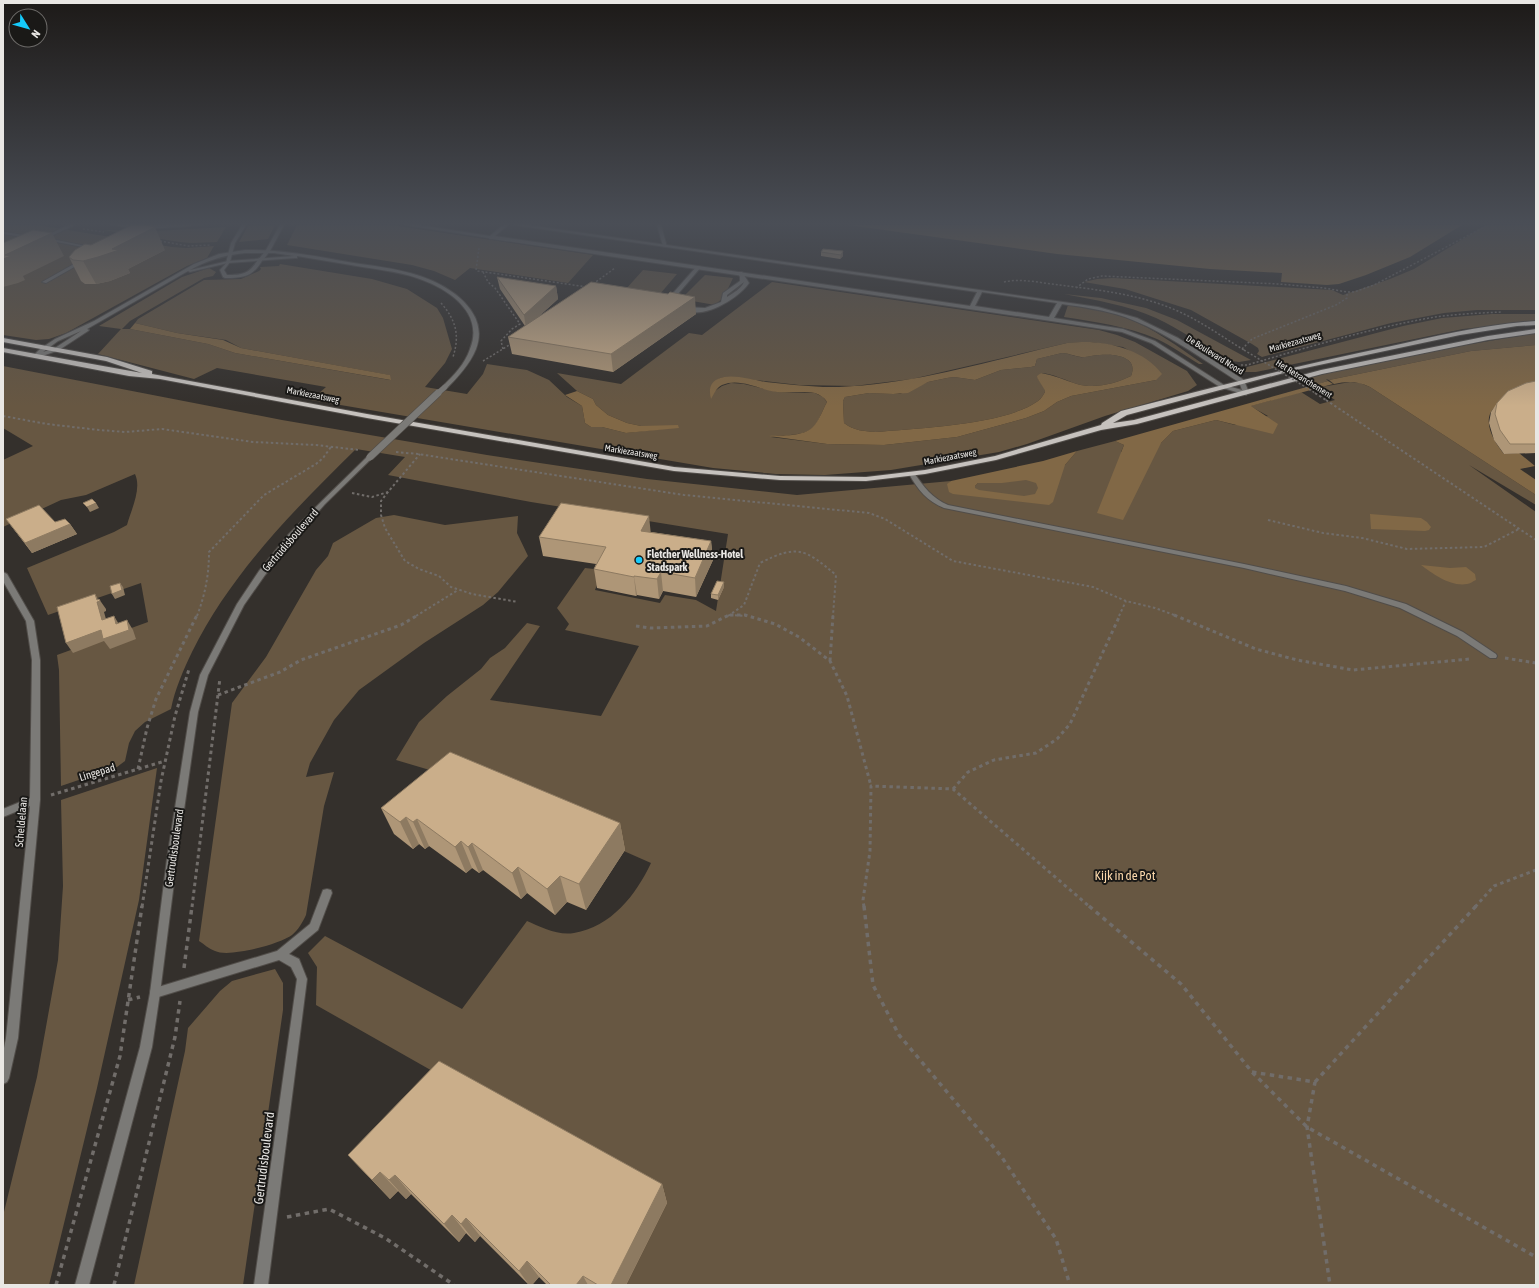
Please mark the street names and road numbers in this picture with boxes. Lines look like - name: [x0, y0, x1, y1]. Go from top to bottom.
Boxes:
- street label: Markiezaatsweg: [1268, 330, 1322, 354]
- street label: De Boulevard Noord: [1184, 333, 1246, 377]
- street label: Het Retranchement: [1274, 358, 1334, 401]
- street label: Markiezaatsweg: [286, 385, 340, 405]
- street label: Markiezaatsweg: [604, 443, 658, 461]
- street label: Markiezaatsweg: [923, 447, 977, 467]
- street label: Gertrudisboulevard: [260, 506, 320, 574]
- street label: Lingepad: [77, 761, 117, 783]
- street label: Scheldelaan: [13, 796, 29, 848]
- street label: Gertrudisboulevard: [163, 808, 185, 888]
- street label: Gertrudisboulevard: [251, 1111, 277, 1205]

